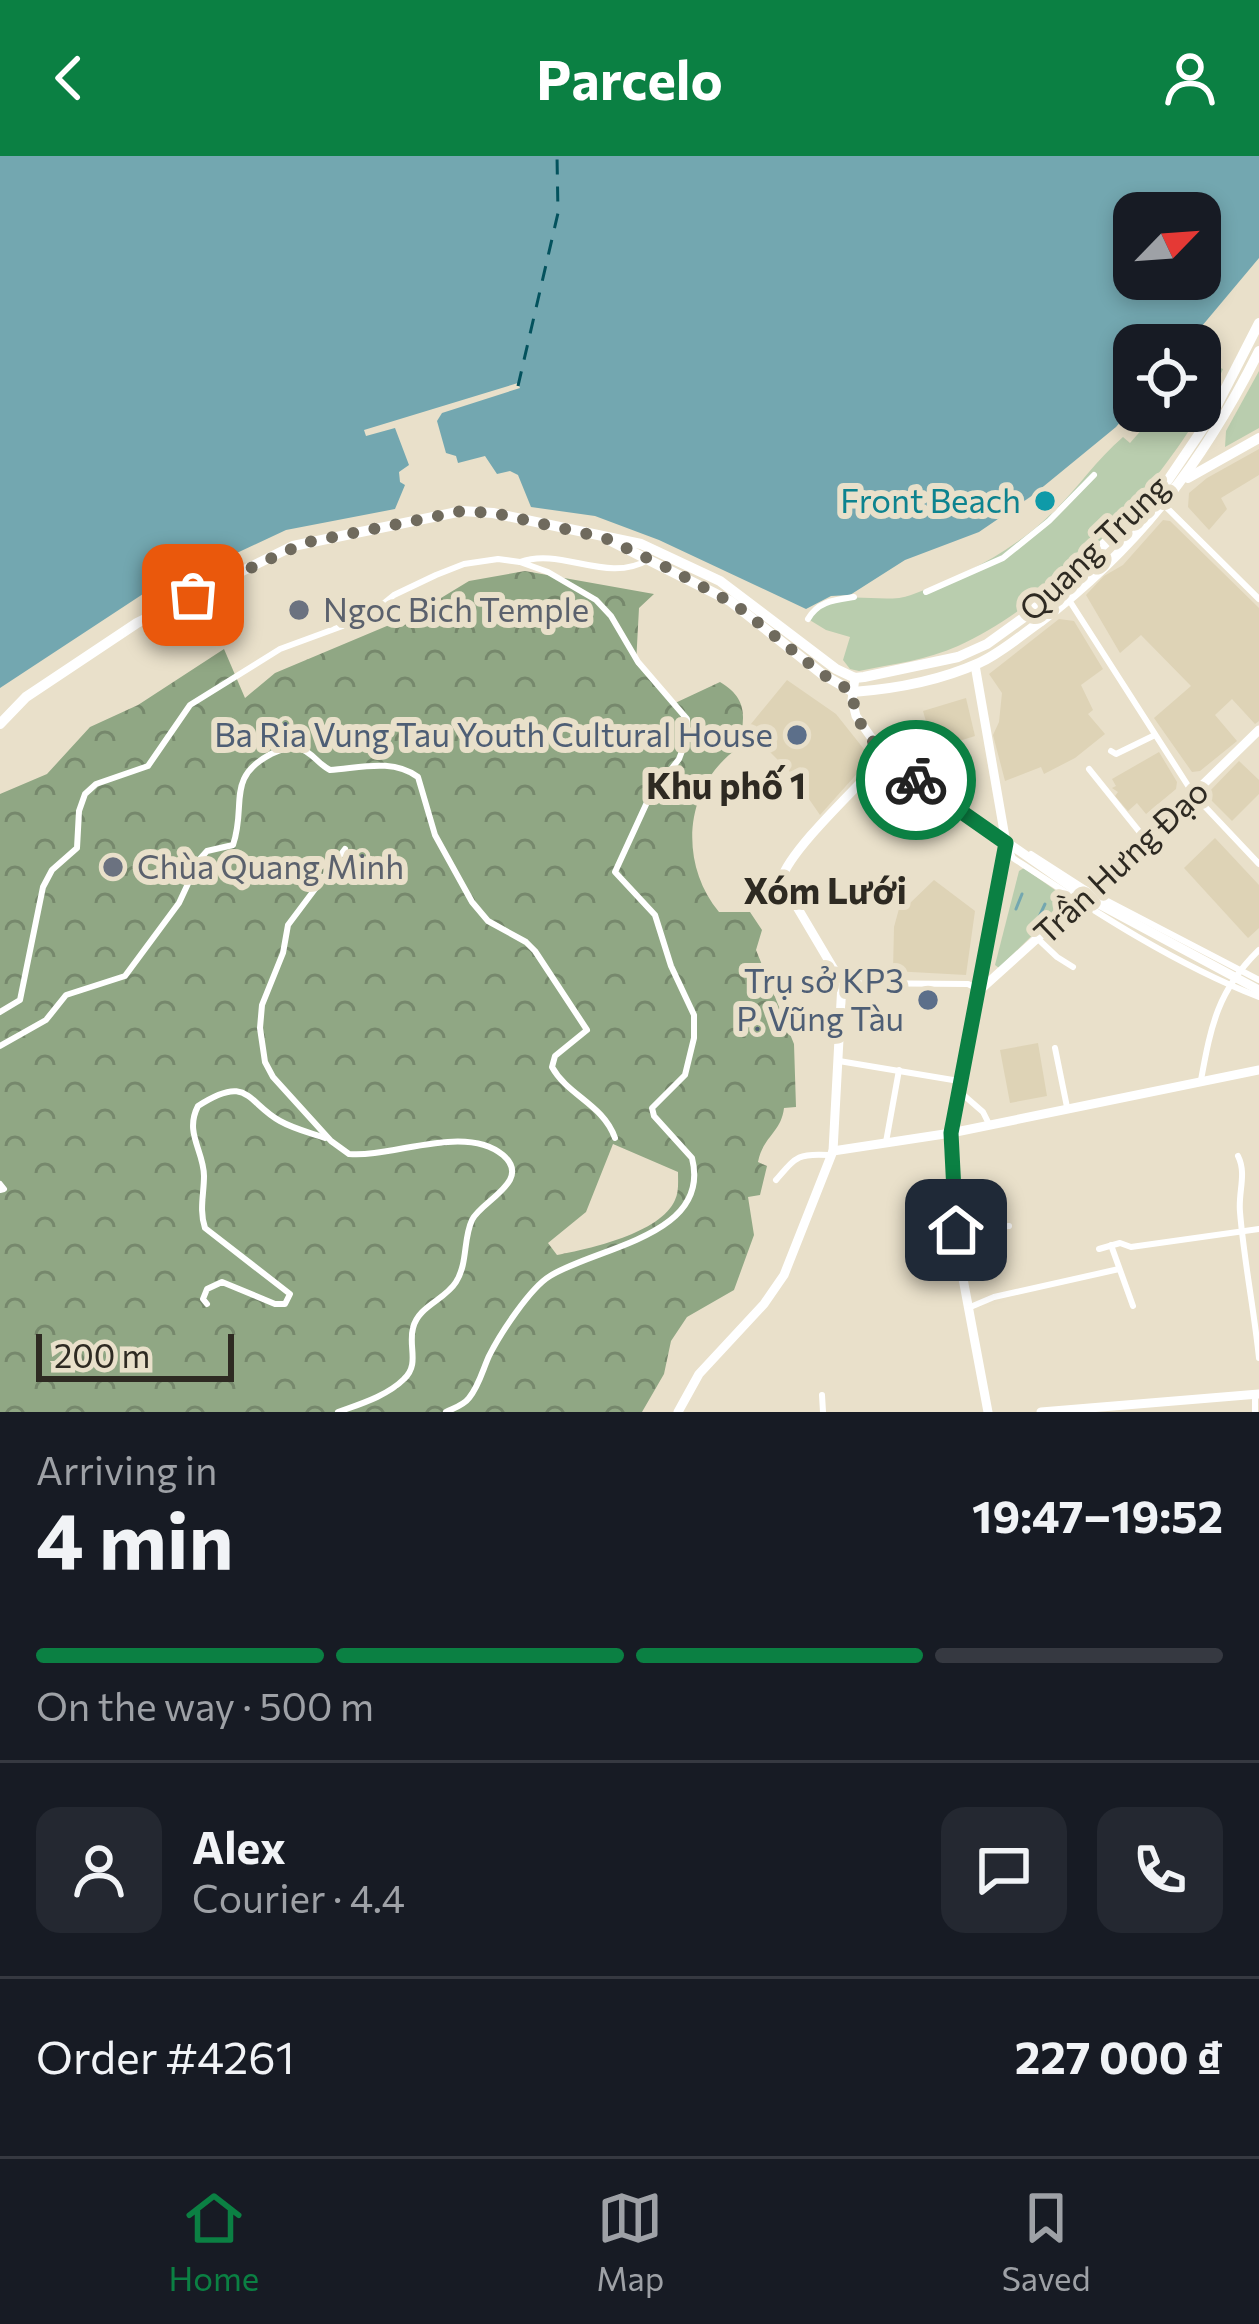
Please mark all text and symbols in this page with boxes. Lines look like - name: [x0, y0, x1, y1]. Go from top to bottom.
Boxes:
- icon: back: [36, 45, 102, 111]
- text: Parcelo: [536, 45, 723, 111]
- icon: person: [1157, 45, 1223, 111]
- north arrow: [1113, 192, 1221, 300]
- map controls: [1113, 192, 1221, 432]
- button: locate: [1113, 324, 1221, 432]
- street label: Quang Trung: [1009, 465, 1177, 629]
- place label: Front Beach: [840, 479, 1021, 520]
- marker: Front Beach: [1032, 488, 1058, 514]
- pin: [142, 544, 244, 646]
- icon: bag: [160, 562, 226, 628]
- place label: Ngoc Bich Temple: [323, 588, 589, 629]
- marker: Ngoc Bich Temple: [286, 597, 312, 623]
- place label: Ba Ria Vung Tau Youth Cultural House: [214, 713, 773, 754]
- courier: [856, 720, 976, 840]
- marker: Ba Ria Vung Tau Youth Cultural House: [784, 722, 810, 748]
- icon: bike: [883, 747, 949, 813]
- district label: Khu phố 1: [646, 762, 806, 806]
- street label: Trần Hưng Đạo: [1024, 770, 1216, 952]
- place label: Chùa Quang Minh: [137, 845, 404, 886]
- marker: Chùa Quang Minh: [100, 854, 126, 880]
- district label: Xóm Lưới: [743, 867, 907, 911]
- place label: Trụ sở KP3 P. Vũng Tàu: [736, 959, 904, 1038]
- marker: Trụ sở KP3 P. Vũng Tàu: [915, 987, 941, 1013]
- pin: [905, 1179, 1007, 1281]
- icon: home: [923, 1197, 989, 1263]
- scale bar: [36, 1328, 234, 1381]
- text: 200 m: [54, 1334, 150, 1375]
- text: Arriving in: [36, 1445, 217, 1493]
- text: 19:47–19:52: [972, 1487, 1223, 1542]
- text: 4 min: [36, 1490, 234, 1585]
- text: On the way · 500 m: [36, 1681, 374, 1729]
- button: person: [36, 1807, 162, 1933]
- button: chat: [941, 1807, 1067, 1933]
- button: phone: [1097, 1807, 1223, 1933]
- text: Alex: [192, 1818, 286, 1873]
- text: Courier · 4.4: [192, 1873, 405, 1921]
- text: Order #4261: [36, 2028, 295, 2083]
- text: 227 000 ₫: [1015, 2028, 1223, 2083]
- tab: Home: [169, 2185, 259, 2298]
- tab: Map: [596, 2185, 664, 2298]
- tab: Saved: [1001, 2185, 1090, 2298]

